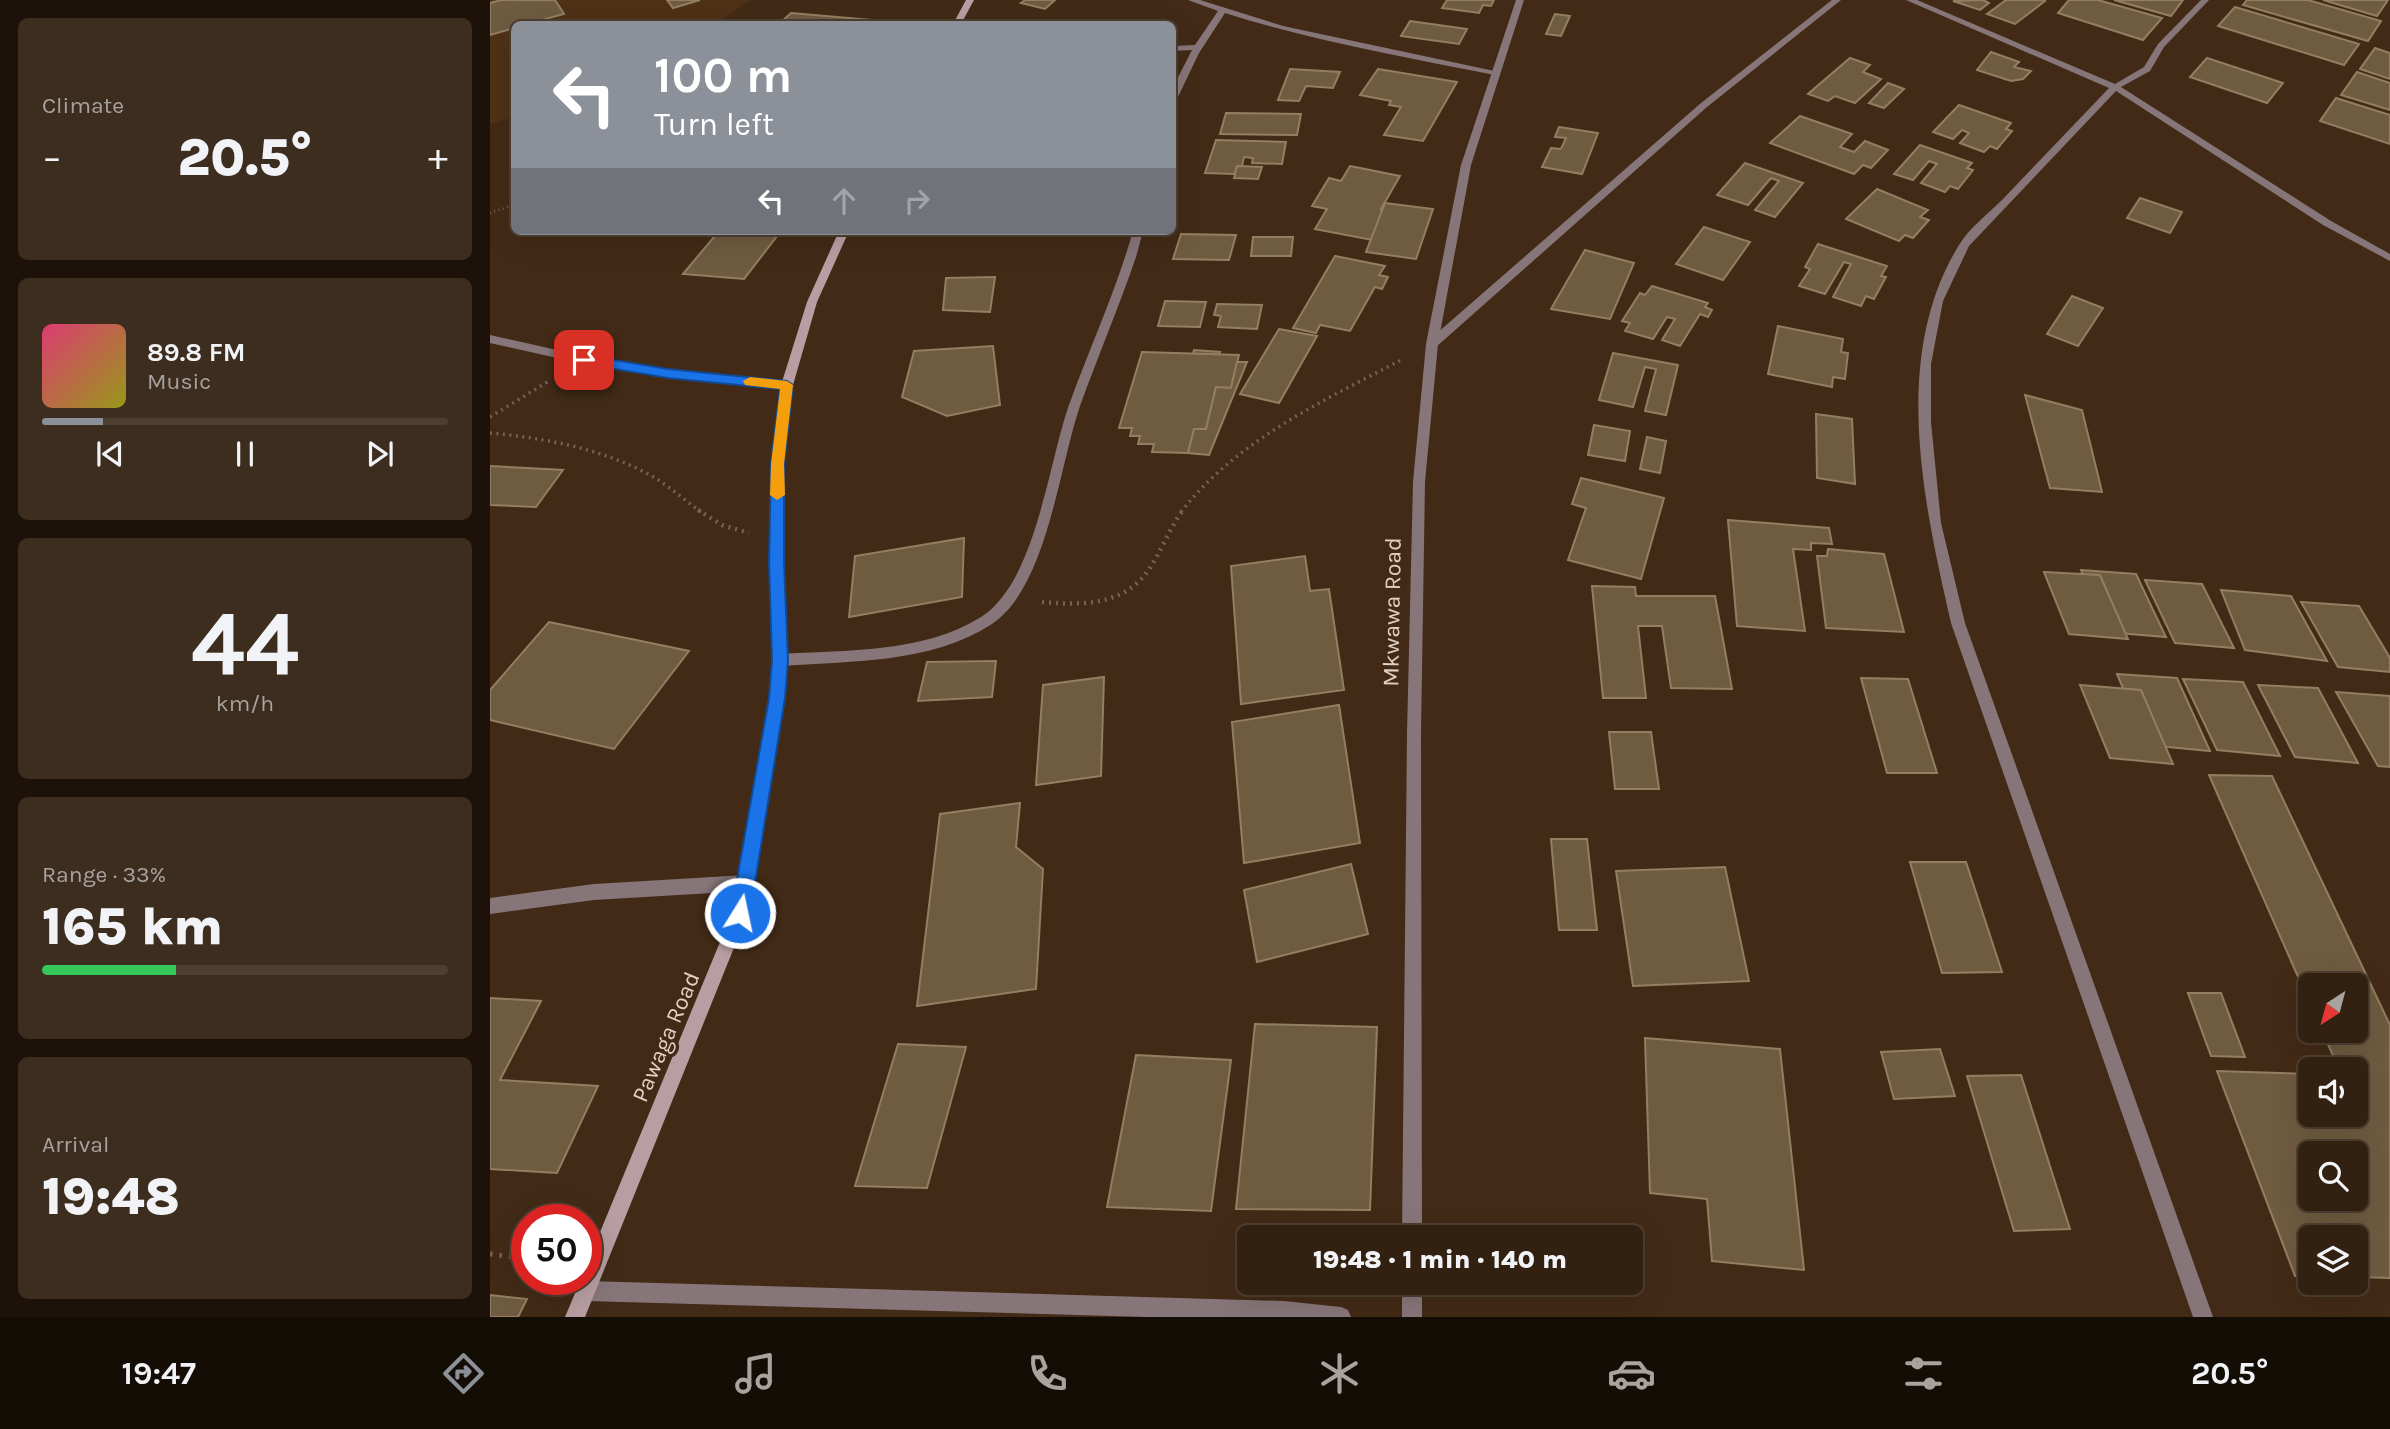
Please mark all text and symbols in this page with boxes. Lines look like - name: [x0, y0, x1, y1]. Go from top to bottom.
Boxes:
- text: 100 m: [654, 47, 792, 104]
- icon: left: [539, 49, 630, 140]
- text: Climate: [42, 92, 124, 119]
- text: Turn left: [654, 106, 774, 143]
- text: 20.5°: [177, 127, 313, 188]
- text: −: [42, 135, 62, 180]
- text: +: [428, 135, 448, 180]
- icon: left: [752, 182, 790, 220]
- icon: ahead: [825, 182, 863, 220]
- icon: right: [898, 182, 936, 220]
- pin: [554, 330, 614, 390]
- text: 89.8 FM: [147, 337, 246, 368]
- icon: arrive: [565, 341, 603, 379]
- text: Music: [147, 368, 211, 395]
- icon: previous: [91, 435, 129, 473]
- icon: pause: [226, 435, 264, 473]
- icon: next: [361, 435, 399, 473]
- street label: Mkwawa Road: [1377, 537, 1407, 687]
- text: 44: [191, 591, 299, 697]
- text: km/h: [216, 690, 274, 717]
- text: Range · 33%: [42, 861, 166, 888]
- position arrow: [703, 876, 777, 950]
- text: 165 km: [42, 896, 223, 957]
- street label: Pawaga Road: [626, 968, 706, 1106]
- north arrow: [2298, 973, 2368, 1043]
- map controls: [2298, 973, 2368, 1295]
- button: sound: [2298, 1057, 2368, 1127]
- text: Arrival: [42, 1131, 109, 1158]
- button: search: [2298, 1141, 2368, 1211]
- text: 19:48: [42, 1166, 180, 1227]
- speed limit sign: 50: [511, 1204, 602, 1295]
- button: layers: [2298, 1225, 2368, 1295]
- text: 19:48 · 1 min · 140 m: [1313, 1244, 1567, 1275]
- icon: directions: [439, 1349, 488, 1398]
- icon: music: [731, 1349, 780, 1398]
- icon: phone: [1023, 1349, 1072, 1398]
- icon: climate: [1315, 1349, 1364, 1398]
- icon: car: [1607, 1349, 1656, 1398]
- icon: filters: [1899, 1349, 1948, 1398]
- text: 19:47: [121, 1355, 196, 1392]
- text: 20.5°: [2191, 1355, 2268, 1392]

